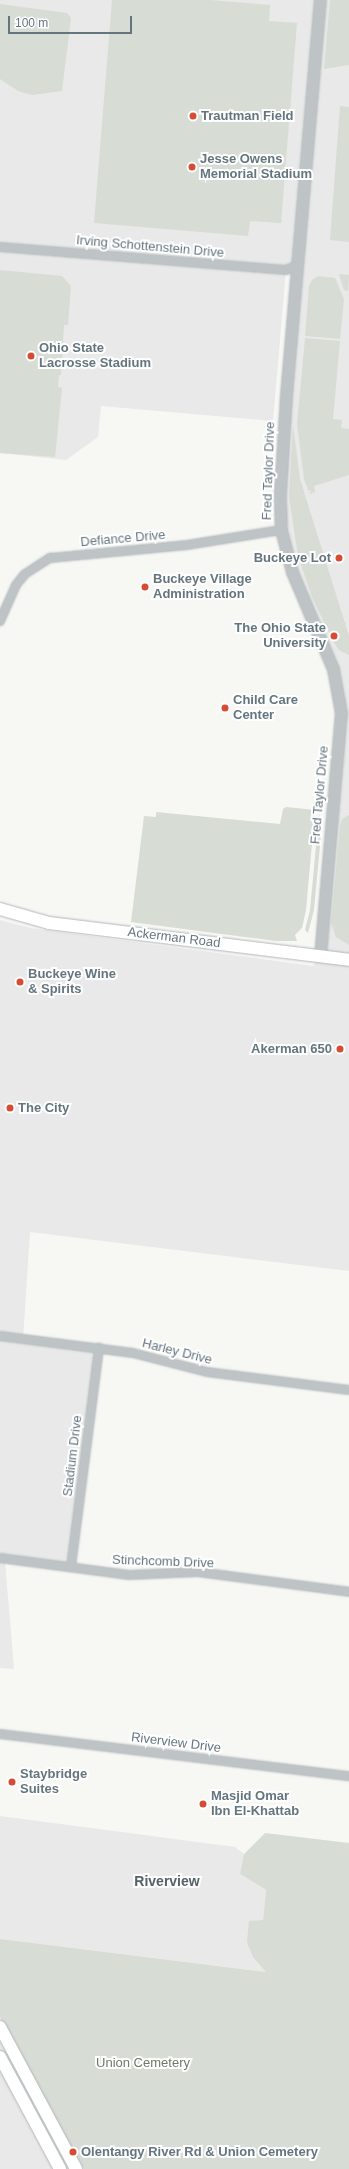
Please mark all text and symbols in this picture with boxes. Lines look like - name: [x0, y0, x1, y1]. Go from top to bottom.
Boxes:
- scale bar: [10, 8, 134, 34]
- text: 100 m: [15, 16, 48, 30]
- place label: Trautman Field: [201, 108, 293, 124]
- marker: Trautman Field: [188, 111, 198, 121]
- place label: Jesse Owens Memorial Stadium: [200, 152, 312, 183]
- marker: Jesse Owens Memorial Stadium: [187, 162, 197, 172]
- street label: Irving Schottenstein Drive: [76, 233, 224, 261]
- place label: Ohio State Lacrosse Stadium: [39, 341, 151, 372]
- marker: Ohio State Lacrosse Stadium: [26, 351, 36, 361]
- street label: Fred Taylor Drive: [259, 421, 279, 521]
- street label: Defiance Drive: [80, 528, 166, 550]
- place label: Buckeye Lot: [254, 550, 331, 566]
- marker: Buckeye Lot: [334, 553, 344, 563]
- place label: Buckeye Village Administration: [153, 572, 252, 603]
- marker: Buckeye Village Administration: [140, 582, 150, 592]
- place label: The Ohio State University: [234, 621, 326, 652]
- marker: The Ohio State University: [329, 631, 339, 641]
- place label: Child Care Center: [233, 693, 298, 724]
- marker: Child Care Center: [220, 703, 230, 713]
- street label: Fred Taylor Drive: [308, 745, 332, 845]
- street label: Ackerman Road: [127, 925, 221, 951]
- place label: Buckeye Wine & Spirits: [28, 967, 116, 998]
- marker: Buckeye Wine & Spirits: [15, 977, 25, 987]
- place label: Akerman 650: [251, 1041, 332, 1057]
- marker: Akerman 650: [335, 1044, 345, 1054]
- place label: The City: [18, 1100, 69, 1116]
- marker: The City: [5, 1103, 15, 1113]
- street label: Harley Drive: [140, 1336, 214, 1368]
- street label: Stadium Drive: [60, 1415, 86, 1497]
- street label: Stinchcomb Drive: [112, 1552, 214, 1572]
- street label: Riverview Drive: [130, 1730, 222, 1756]
- place label: Staybridge Suites: [20, 1767, 87, 1798]
- marker: Staybridge Suites: [7, 1777, 17, 1787]
- place label: Masjid Omar Ibn El-Khattab: [211, 1789, 299, 1820]
- marker: Masjid Omar Ibn El-Khattab: [198, 1799, 208, 1809]
- district label: Riverview: [134, 1873, 200, 1889]
- park label: Union Cemetery: [96, 2055, 190, 2071]
- place label: Olentangy River Rd & Union Cemetery: [81, 2144, 318, 2160]
- marker: Olentangy River Rd & Union Cemetery: [68, 2147, 78, 2157]

